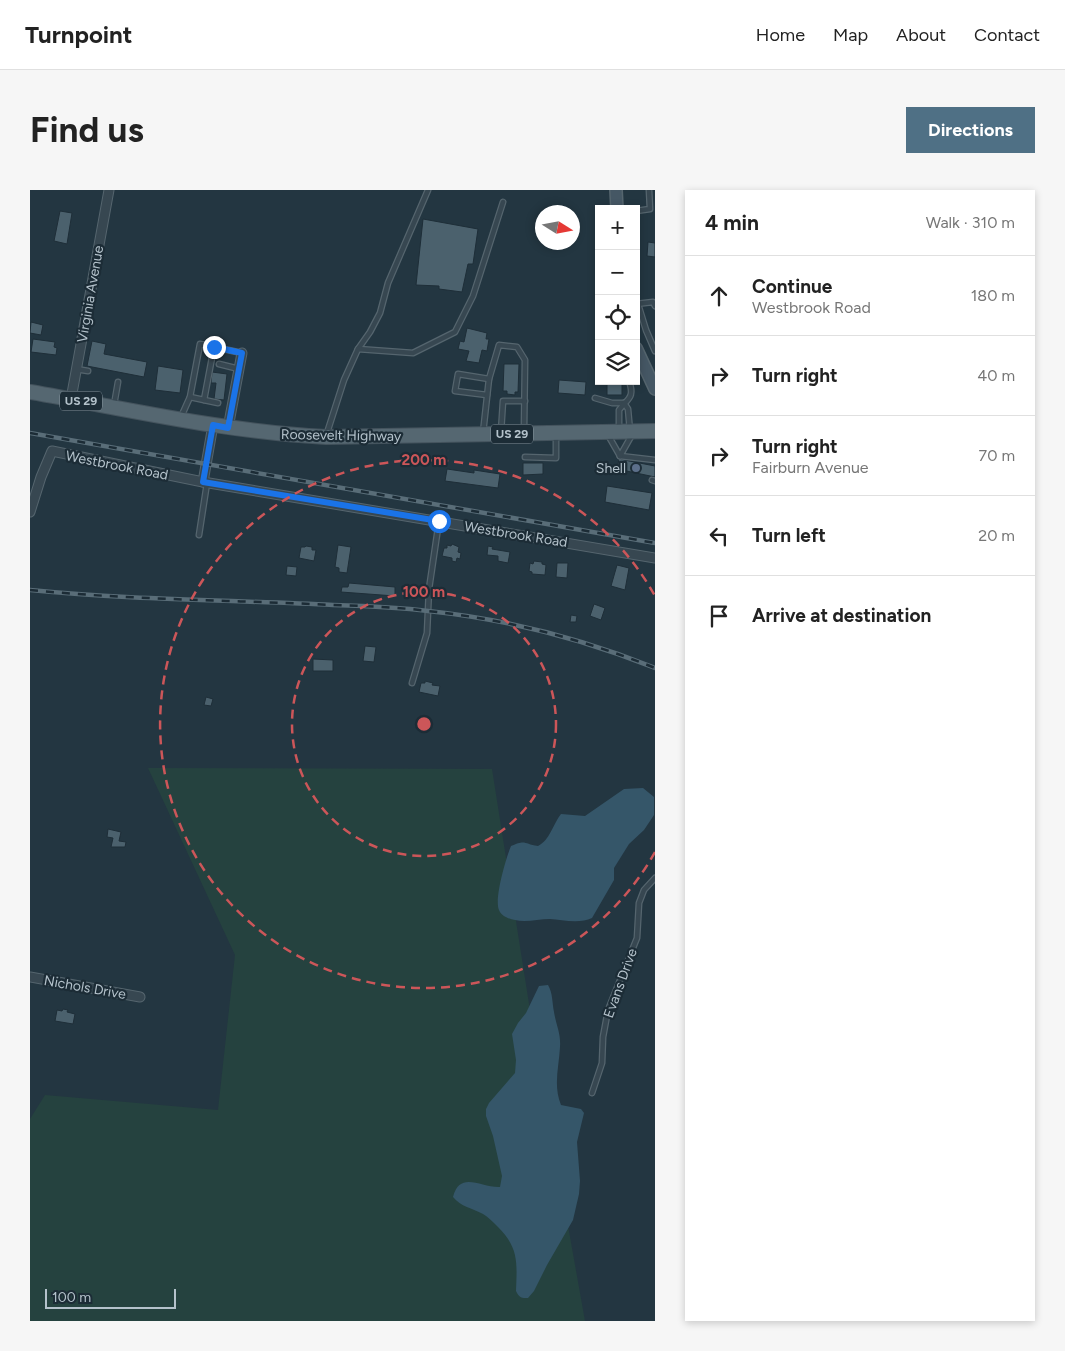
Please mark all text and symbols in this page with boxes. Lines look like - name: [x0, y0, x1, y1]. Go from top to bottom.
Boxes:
- text: Turnpoint: [25, 20, 132, 49]
- text: Home: [756, 24, 805, 46]
- text: Map: [833, 24, 868, 46]
- text: About: [896, 24, 946, 46]
- text: Contact: [974, 24, 1040, 46]
- button: Directions: [906, 107, 1035, 153]
- text: Find us: [30, 109, 144, 151]
- north arrow: [535, 205, 580, 250]
- map controls: [595, 205, 640, 385]
- button: +: [595, 205, 640, 250]
- text: 4 min: [705, 210, 759, 235]
- text: Walk · 310 m: [926, 213, 1015, 232]
- street label: Virginia Avenue: [74, 244, 107, 344]
- button: −: [595, 250, 640, 295]
- text: Continue: [752, 275, 832, 298]
- icon: ahead: [705, 282, 733, 310]
- text: 180 m: [971, 286, 1015, 305]
- button: locate: [595, 295, 640, 340]
- text: Westbrook Road: [752, 298, 871, 317]
- route end: [203, 336, 226, 359]
- button: layers: [595, 340, 640, 385]
- icon: right: [705, 362, 733, 390]
- text: Turn right: [752, 364, 838, 387]
- text: 40 m: [977, 366, 1015, 385]
- road number: US 29: [60, 392, 102, 410]
- road number: US 29: [491, 424, 533, 443]
- street label: Roosevelt Highway: [281, 426, 402, 445]
- text: Turn right: [752, 435, 838, 458]
- icon: right: [705, 442, 733, 470]
- text: 70 m: [979, 446, 1015, 465]
- street label: Westbrook Road: [64, 447, 170, 484]
- text: 200 m: [402, 451, 446, 469]
- text: Fairburn Avenue: [752, 458, 869, 477]
- place label: Shell: [596, 460, 626, 477]
- marker: Shell: [630, 462, 642, 474]
- route start: [428, 510, 451, 533]
- street label: Westbrook Road: [463, 518, 569, 551]
- icon: left: [705, 522, 733, 550]
- text: Turn left: [752, 524, 826, 547]
- text: 20 m: [978, 526, 1015, 545]
- text: 100 m: [403, 583, 445, 601]
- icon: arrive: [705, 602, 733, 630]
- text: Arrive at destination: [752, 604, 931, 627]
- centre of rings: [415, 715, 433, 733]
- street label: Evans Drive: [600, 946, 641, 1020]
- street label: Nichols Drive: [43, 972, 128, 1003]
- scale bar: [45, 1286, 176, 1309]
- text: 100 m: [52, 1289, 91, 1306]

